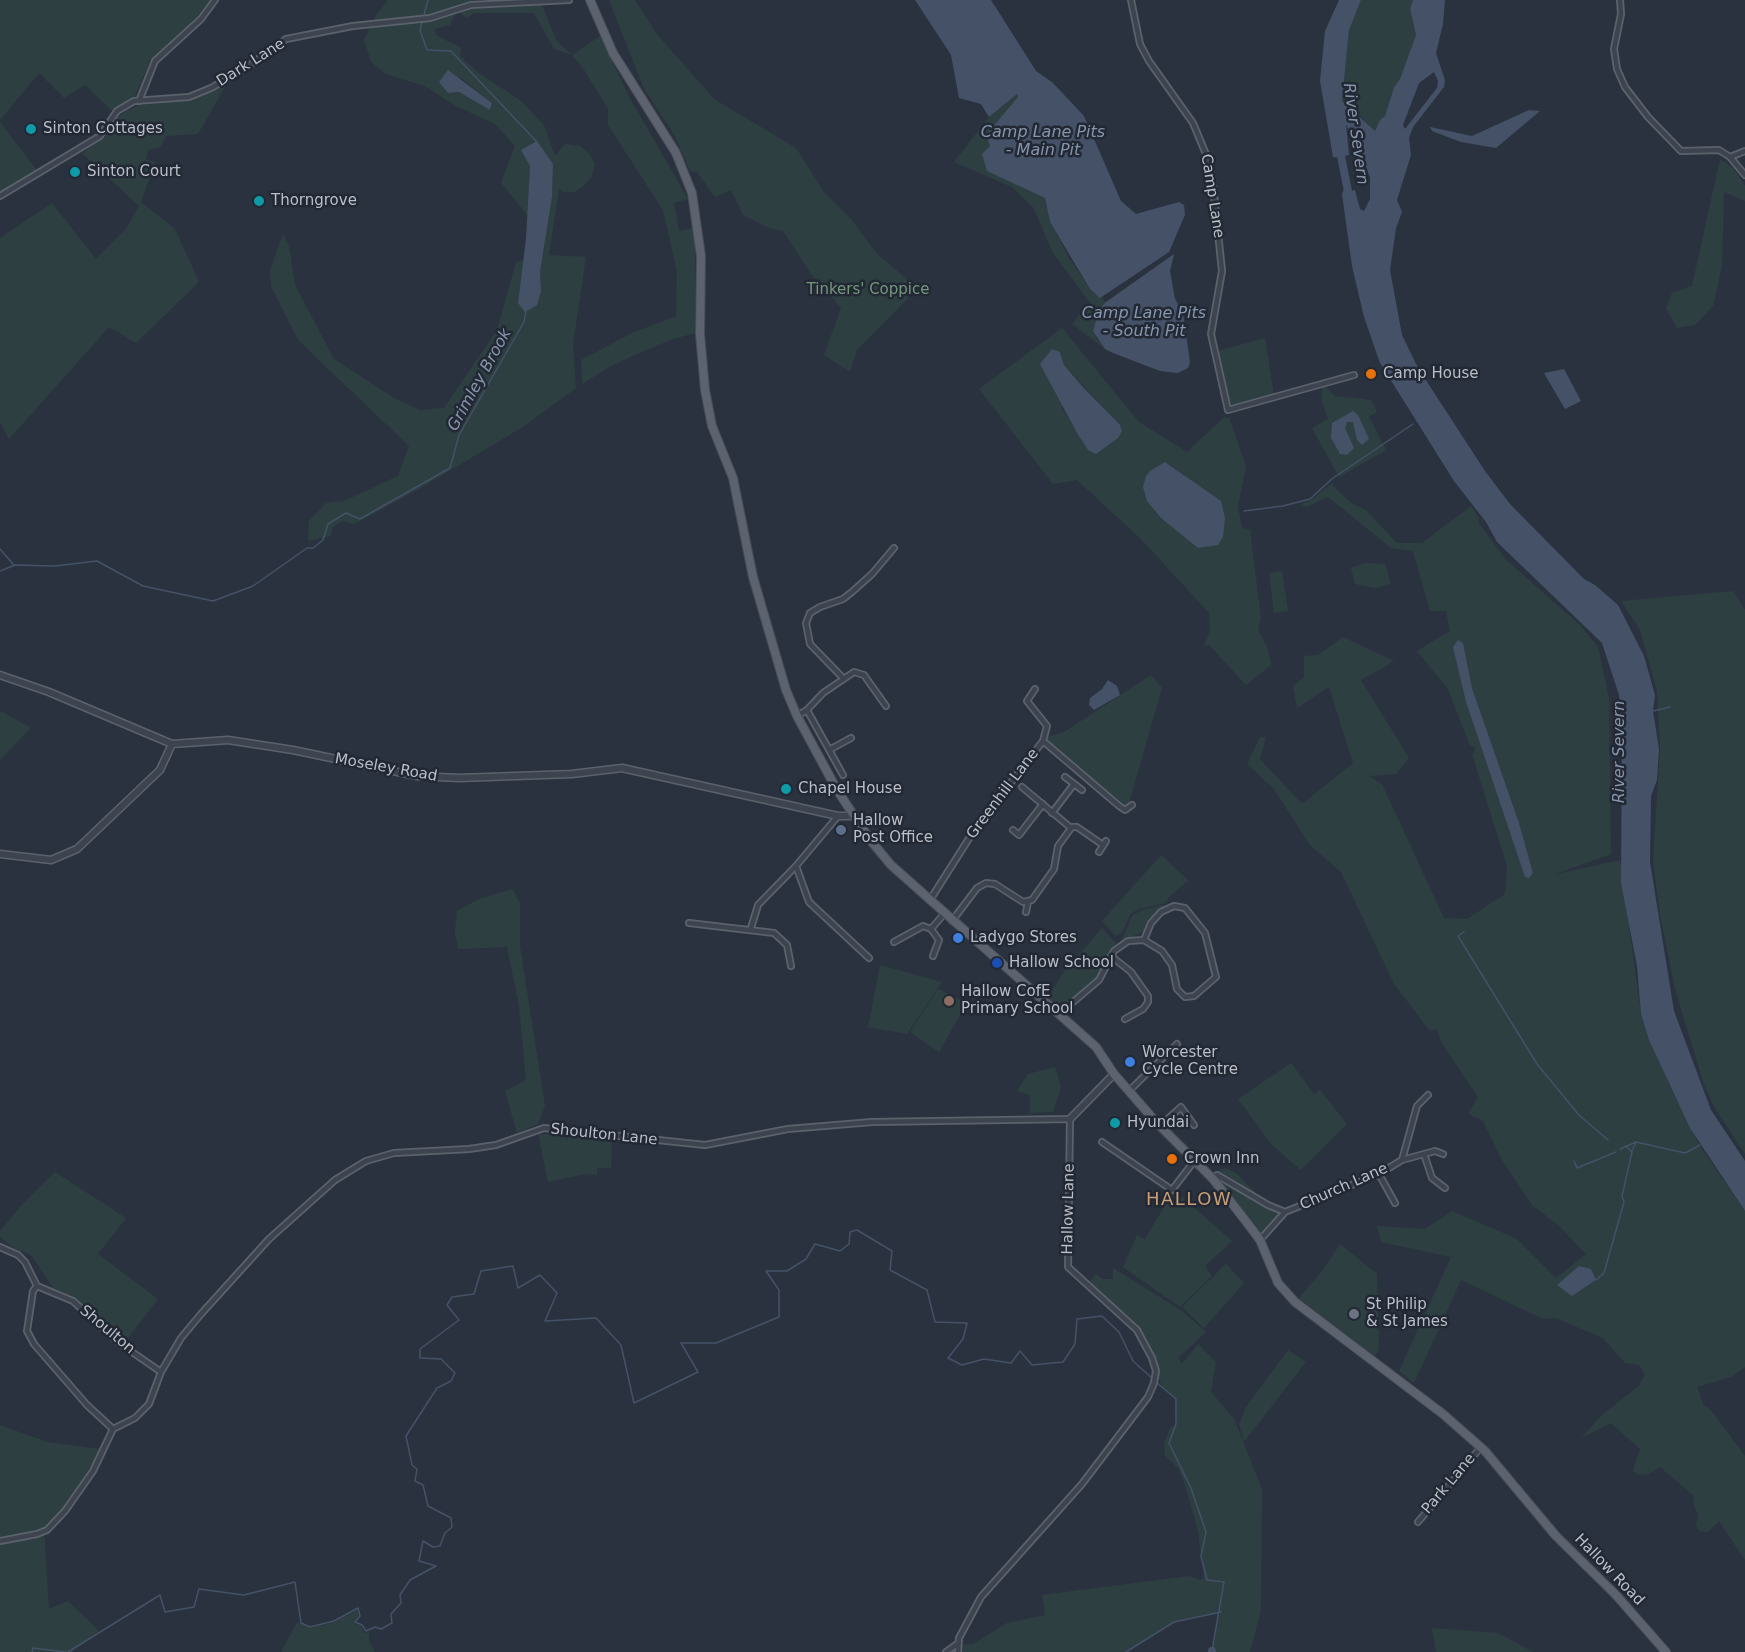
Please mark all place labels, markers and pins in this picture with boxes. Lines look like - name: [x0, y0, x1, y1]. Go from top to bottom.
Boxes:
- place label: Sinton Cottages: [43, 120, 163, 138]
- marker: Sinton Cottages: [24, 122, 38, 136]
- place label: Sinton Court: [87, 163, 181, 181]
- marker: Sinton Court: [68, 165, 82, 179]
- place label: Thorngrove: [271, 192, 357, 210]
- marker: Thorngrove: [252, 194, 266, 208]
- place label: Camp House: [1383, 365, 1479, 383]
- marker: Camp House: [1364, 367, 1378, 381]
- place label: Chapel House: [798, 780, 902, 798]
- marker: Chapel House: [779, 782, 793, 796]
- place label: Hallow Post Office: [853, 812, 933, 847]
- marker: Hallow Post Office: [834, 823, 848, 837]
- place label: Ladygo Stores: [970, 929, 1077, 947]
- marker: Ladygo Stores: [951, 931, 965, 945]
- place label: Hallow School: [1009, 954, 1114, 972]
- marker: Hallow School: [990, 956, 1004, 970]
- place label: Hallow CofE Primary School: [961, 983, 1074, 1018]
- marker: Hallow CofE Primary School: [942, 994, 956, 1008]
- place label: Worcester Cycle Centre: [1142, 1044, 1238, 1079]
- marker: Worcester Cycle Centre: [1123, 1055, 1137, 1069]
- place label: Hyundai: [1127, 1114, 1189, 1132]
- marker: Hyundai: [1108, 1116, 1122, 1130]
- place label: Crown Inn: [1184, 1150, 1259, 1168]
- marker: Crown Inn: [1165, 1152, 1179, 1166]
- place label: St Philip & St James: [1366, 1296, 1448, 1331]
- marker: St Philip & St James: [1347, 1307, 1361, 1321]

